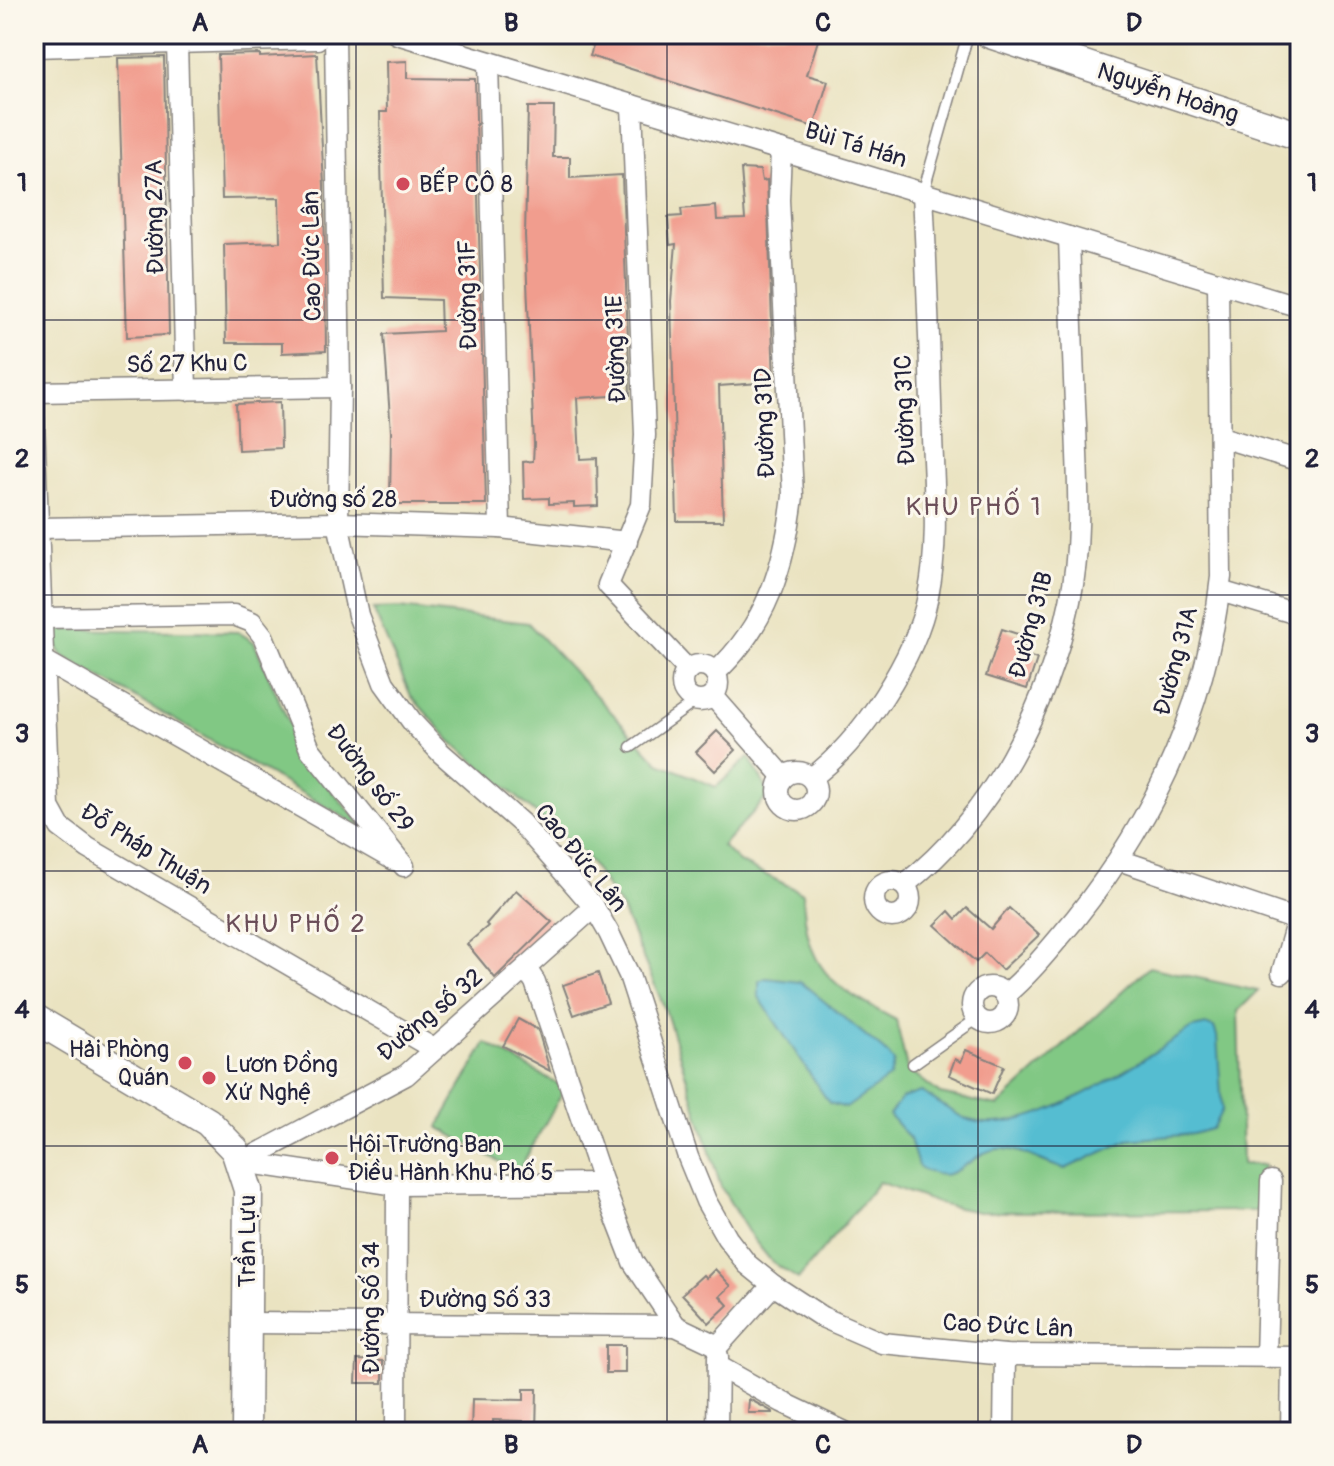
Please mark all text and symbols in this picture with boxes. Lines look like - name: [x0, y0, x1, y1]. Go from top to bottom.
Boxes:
- text: A: [192, 7, 209, 39]
- text: B: [504, 7, 518, 39]
- text: C: [815, 7, 831, 39]
- text: D: [1126, 7, 1142, 39]
- street label: Nguyễn Hoàng: [1094, 57, 1242, 129]
- street label: Bùi Tá Hán: [801, 116, 911, 174]
- street label: Đường 27A: [140, 159, 170, 275]
- text: 1: [17, 167, 27, 199]
- place label: BẾP CÔ 8: [419, 167, 513, 199]
- text: 1: [1307, 167, 1317, 199]
- marker: BẾP CÔ 8: [394, 175, 412, 193]
- street label: Cao Đức Lân: [296, 190, 328, 322]
- street label: Đường 31F: [453, 240, 483, 350]
- street label: Đường 31E: [600, 294, 632, 404]
- street label: Số 27 Khu C: [126, 348, 248, 380]
- street label: Đường 31C: [889, 354, 921, 466]
- street label: Đường 31D: [749, 367, 781, 479]
- text: 2: [15, 443, 29, 475]
- text: 2: [1305, 443, 1319, 475]
- street label: Đường số 28: [269, 485, 397, 514]
- district label: KHU PHỐ 1: [905, 487, 1043, 523]
- street label: Đường 31B: [1003, 568, 1059, 682]
- street label: Đường 31A: [1148, 603, 1204, 719]
- text: 3: [15, 718, 29, 750]
- street label: Đường số 29: [320, 718, 420, 838]
- text: 3: [1305, 718, 1319, 750]
- street label: Đỗ Pháp Thuận: [75, 797, 217, 901]
- street label: Cao Đức Lân: [529, 798, 633, 918]
- district label: KHU PHỐ 2: [225, 904, 367, 940]
- street label: Đường số 32: [371, 962, 489, 1068]
- text: 4: [14, 994, 30, 1026]
- text: 4: [1304, 994, 1320, 1026]
- place label: Hải Phòng Quán: [69, 1035, 169, 1092]
- place label: Lươn Đồng Xứ Nghệ: [225, 1050, 338, 1107]
- marker: Hải Phòng Quán: [176, 1054, 194, 1072]
- marker: Lươn Đồng Xứ Nghệ: [200, 1069, 218, 1087]
- place label: Hội Trường Ban Điều Hành Khu Phố 5: [348, 1130, 553, 1187]
- marker: Hội Trường Ban Điều Hành Khu Phố 5: [323, 1149, 341, 1167]
- street label: Trần Lựu: [233, 1195, 262, 1287]
- street label: Đường Số 34: [357, 1242, 386, 1374]
- text: 5: [15, 1269, 29, 1301]
- text: 5: [1305, 1269, 1319, 1301]
- street label: Đường Số 33: [419, 1285, 551, 1314]
- street label: Cao Đức Lân: [942, 1308, 1074, 1344]
- text: A: [192, 1429, 209, 1461]
- text: B: [504, 1429, 518, 1461]
- text: C: [815, 1429, 831, 1461]
- text: D: [1126, 1429, 1142, 1461]

